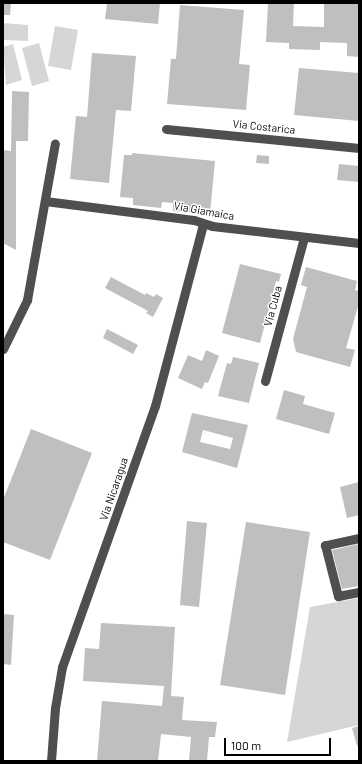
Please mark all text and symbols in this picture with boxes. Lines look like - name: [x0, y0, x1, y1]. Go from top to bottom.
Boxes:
- street label: Via Costarica: [232, 117, 296, 137]
- street label: Via Giamaica: [173, 199, 235, 223]
- street label: Via Cuba: [261, 284, 285, 328]
- street label: Via Nicaragua: [97, 456, 131, 522]
- scale bar: [226, 730, 333, 756]
- text: 100 m: [231, 738, 261, 752]

